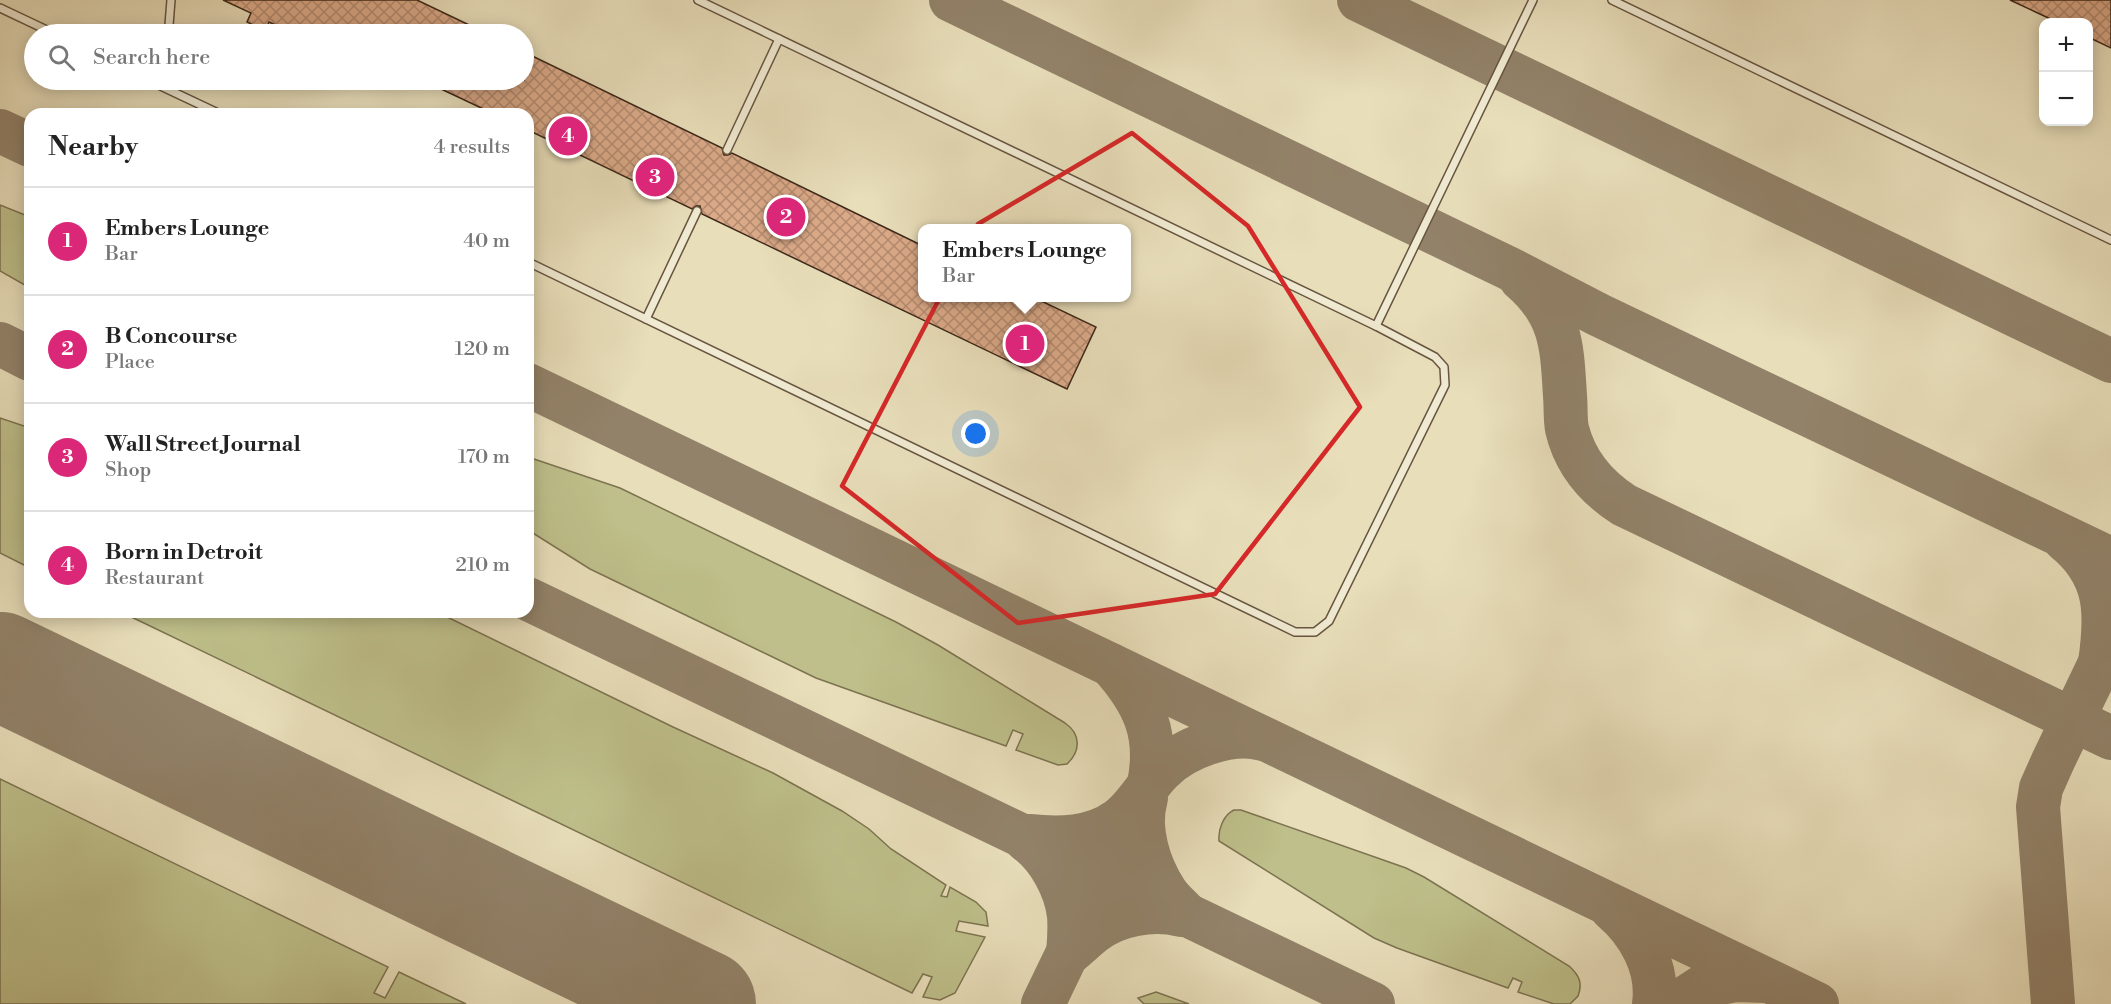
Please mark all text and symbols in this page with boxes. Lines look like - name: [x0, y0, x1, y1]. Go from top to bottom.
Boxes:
- map controls: [2039, 18, 2093, 126]
- button: +: [2039, 18, 2093, 72]
- search box: [24, 24, 534, 90]
- icon: search: [45, 41, 78, 74]
- text: Search here: [93, 44, 210, 71]
- button: −: [2039, 72, 2093, 126]
- pin: 4: [548, 114, 588, 158]
- text: Nearby: [48, 131, 138, 163]
- text: 4 results: [433, 135, 510, 160]
- pin: 3: [636, 154, 674, 200]
- pin: 2: [766, 194, 806, 240]
- text: Embers Lounge: [105, 215, 269, 242]
- popup: [918, 224, 1131, 302]
- text: 1: [63, 229, 72, 254]
- text: 40 m: [463, 229, 510, 254]
- text: Embers Lounge: [942, 237, 1107, 264]
- text: Bar: [105, 242, 138, 267]
- text: Bar: [942, 264, 975, 289]
- pin: 1: [1006, 322, 1044, 366]
- text: B Concourse: [105, 323, 237, 350]
- text: 2: [61, 337, 74, 362]
- text: 120 m: [455, 337, 510, 362]
- text: Place: [105, 350, 155, 375]
- your location: [961, 419, 990, 448]
- text: Wall Street Journal: [105, 431, 301, 458]
- text: 3: [61, 445, 74, 470]
- text: 170 m: [458, 445, 510, 470]
- text: Shop: [105, 458, 151, 483]
- text: Born in Detroit: [105, 539, 263, 566]
- text: 4: [61, 553, 74, 578]
- text: 210 m: [455, 553, 510, 578]
- text: Restaurant: [105, 566, 204, 591]

